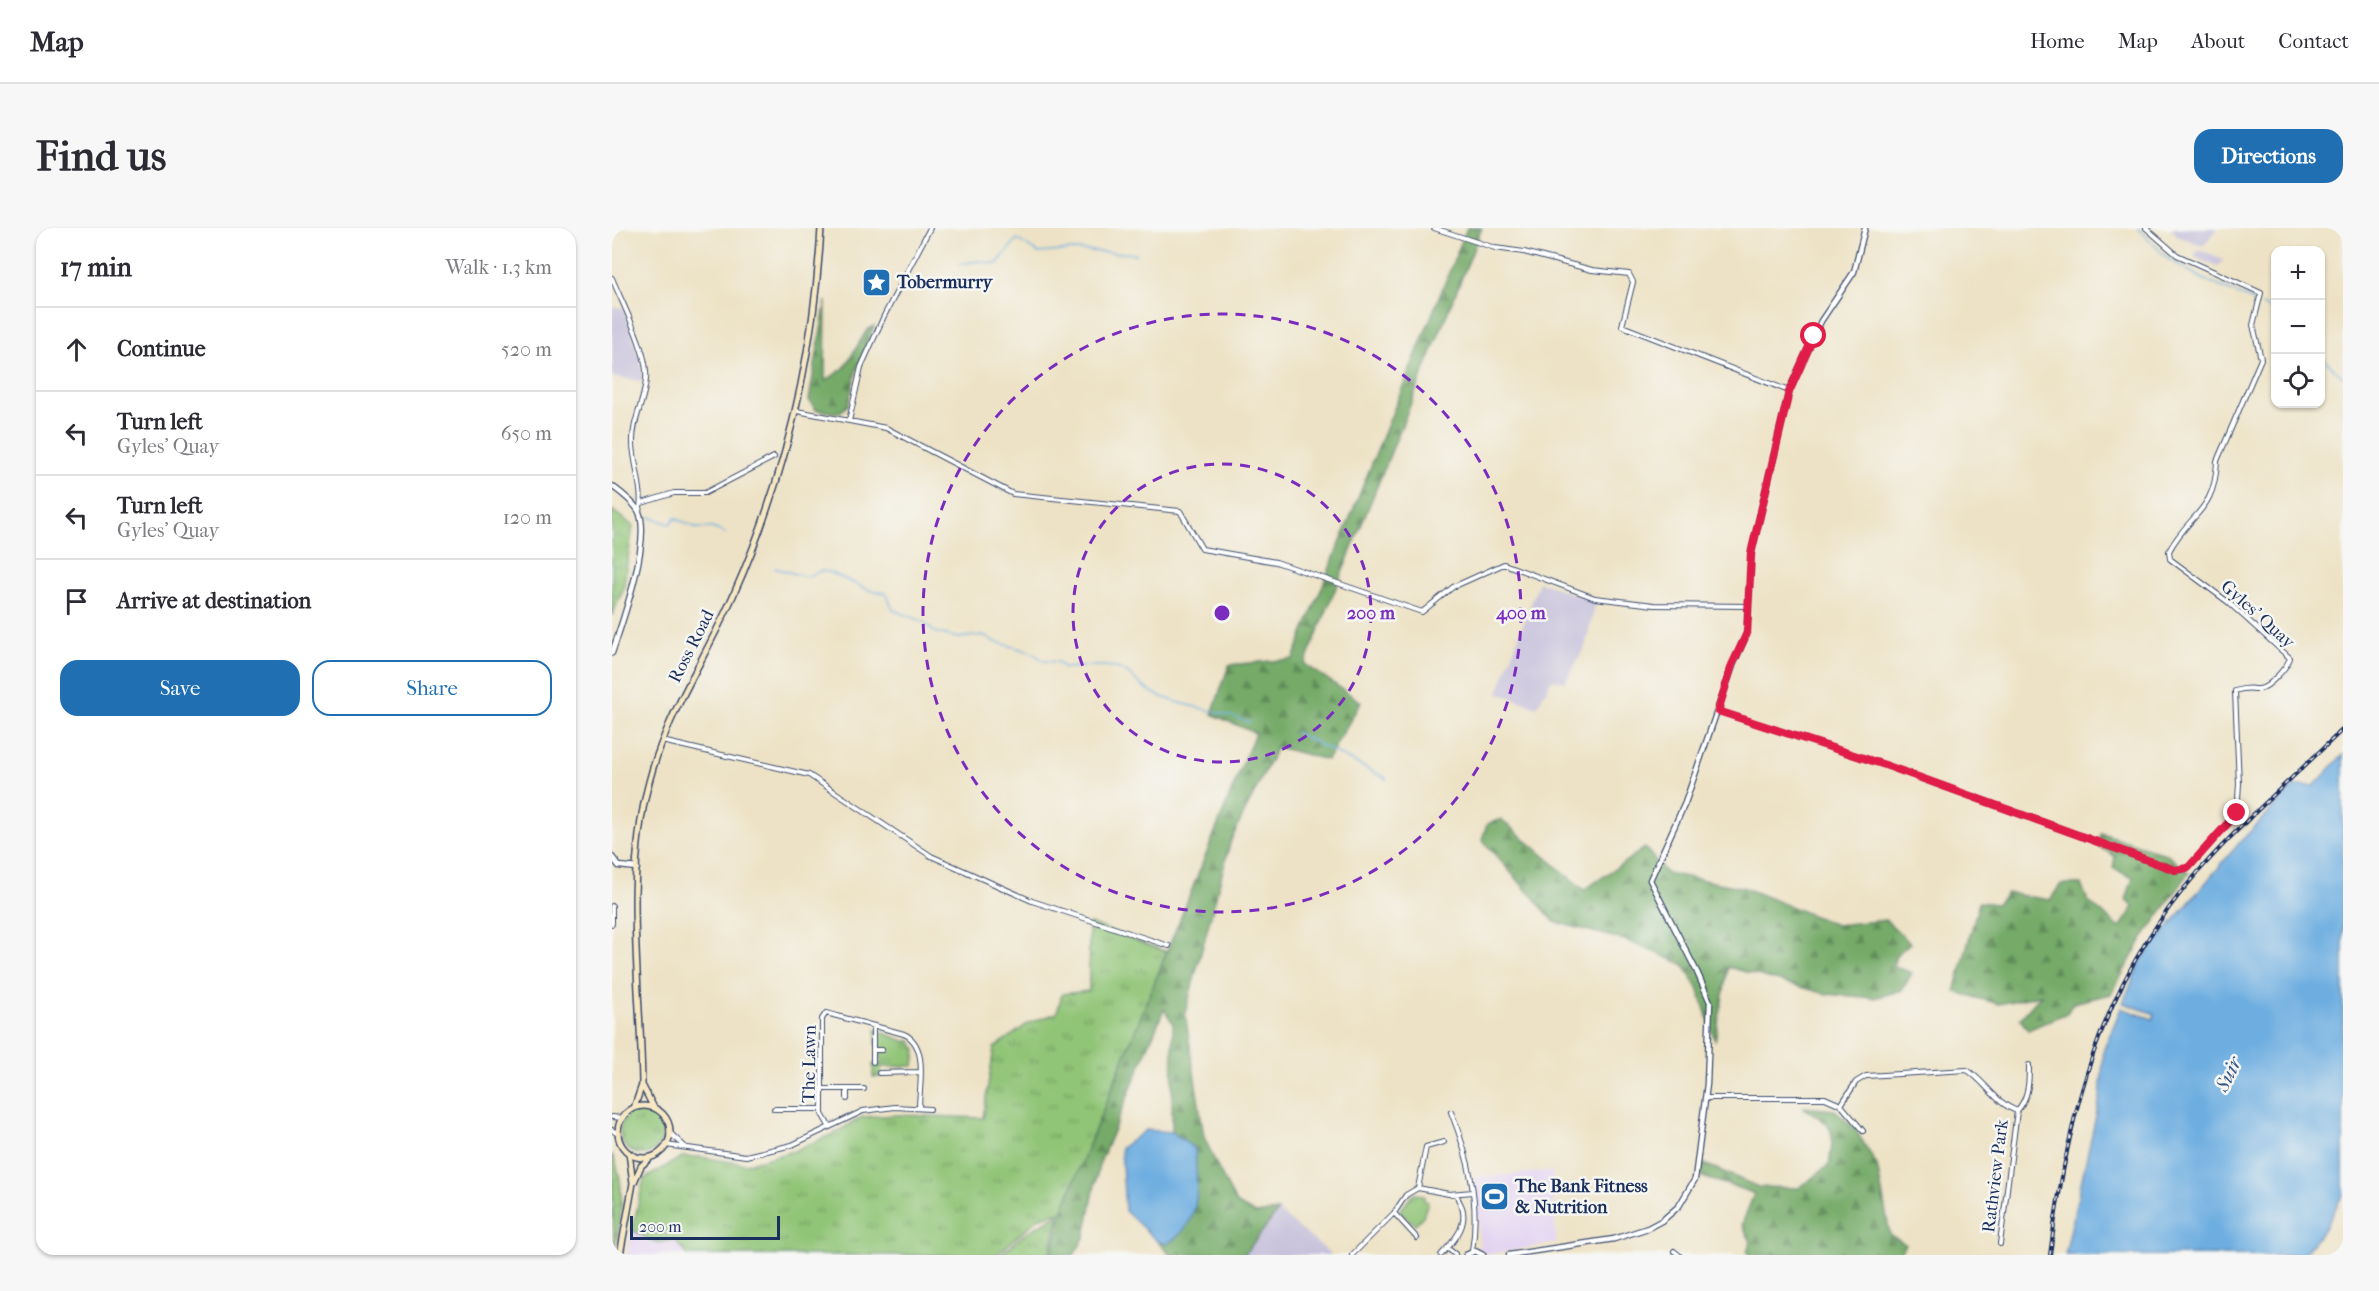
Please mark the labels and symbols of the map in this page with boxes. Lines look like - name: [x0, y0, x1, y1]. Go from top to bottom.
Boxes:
- place icon: Tobermurry: [860, 266, 892, 298]
- place label: Tobermurry: [896, 272, 994, 293]
- route start: [1800, 322, 1826, 348]
- street label: Gyles' Quay: [2216, 576, 2300, 654]
- centre of rings: [1212, 603, 1232, 623]
- text: 200 m: [1347, 603, 1396, 624]
- text: 400 m: [1495, 603, 1547, 624]
- street label: Ross Road: [664, 606, 719, 686]
- route end: [2223, 799, 2249, 825]
- street label: The Lawn: [798, 1024, 821, 1103]
- water label: Suir: [2210, 1051, 2247, 1096]
- street label: Rathview Park: [1978, 1118, 2013, 1234]
- place label: The Bank Fitness & Nutrition: [1514, 1176, 1648, 1218]
- sports icon: The Bank Fitness & Nutrition: [1478, 1180, 1510, 1212]
- scale bar: [630, 1213, 780, 1240]

